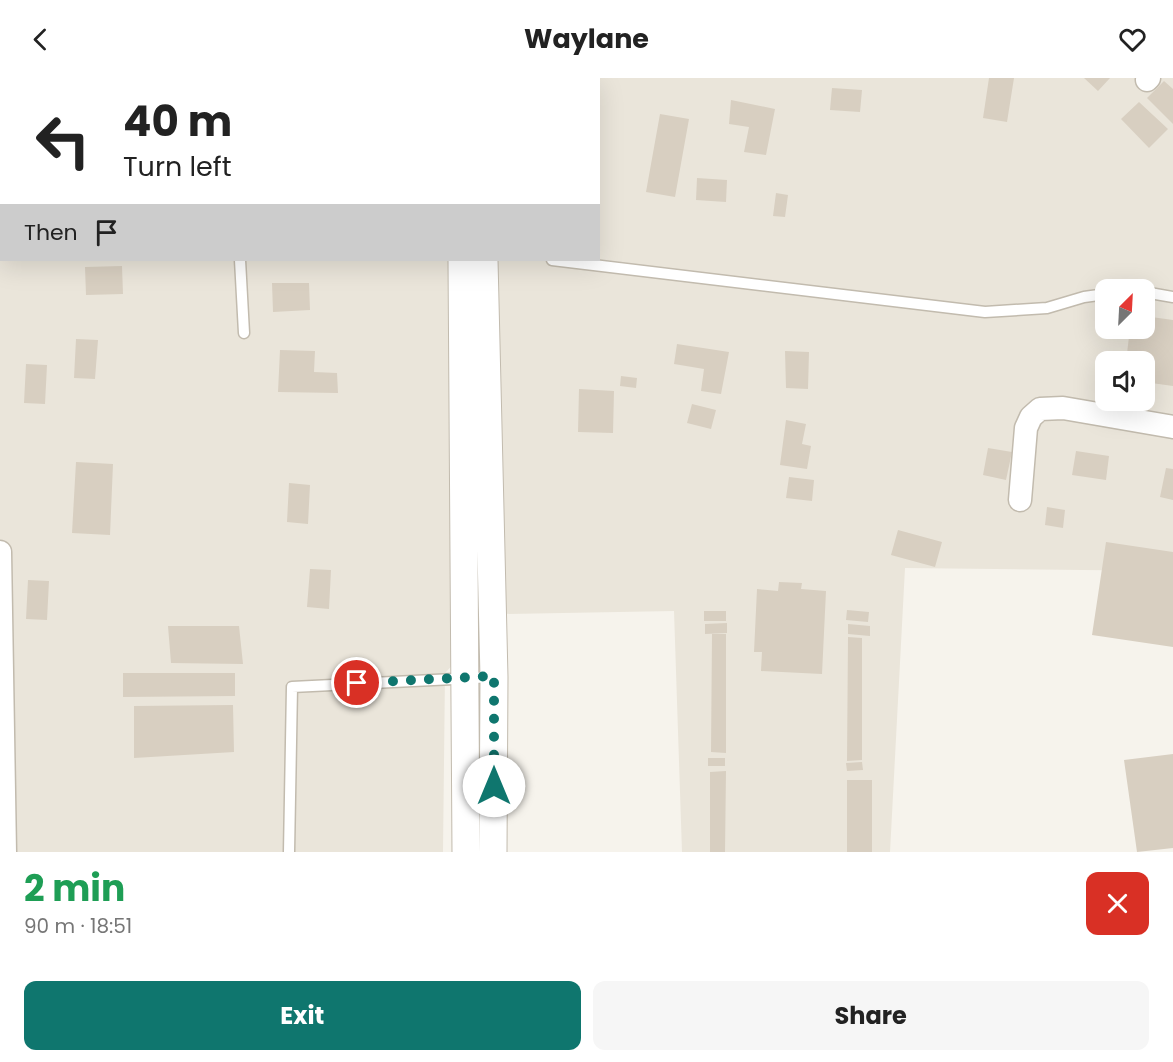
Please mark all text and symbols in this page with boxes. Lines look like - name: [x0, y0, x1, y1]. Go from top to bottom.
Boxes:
- text: Waylane: [524, 20, 649, 57]
- icon: back: [24, 23, 57, 56]
- icon: heart: [1116, 23, 1149, 56]
- text: 40 m: [123, 92, 232, 151]
- icon: left: [24, 102, 102, 180]
- text: Turn left: [123, 148, 232, 185]
- icon: arrive: [90, 216, 123, 249]
- text: Then: [24, 217, 78, 248]
- north arrow: [1095, 279, 1155, 339]
- map controls: [1095, 279, 1155, 411]
- button: sound: [1095, 351, 1155, 411]
- pin: [331, 657, 382, 708]
- icon: arrive: [340, 666, 373, 699]
- position arrow: [462, 754, 526, 818]
- text: 2 min: [24, 863, 125, 914]
- button: close: [1086, 872, 1149, 935]
- text: 90 m · 18:51: [24, 912, 132, 940]
- button: Exit: [24, 981, 581, 1050]
- button: Share: [593, 981, 1149, 1050]

